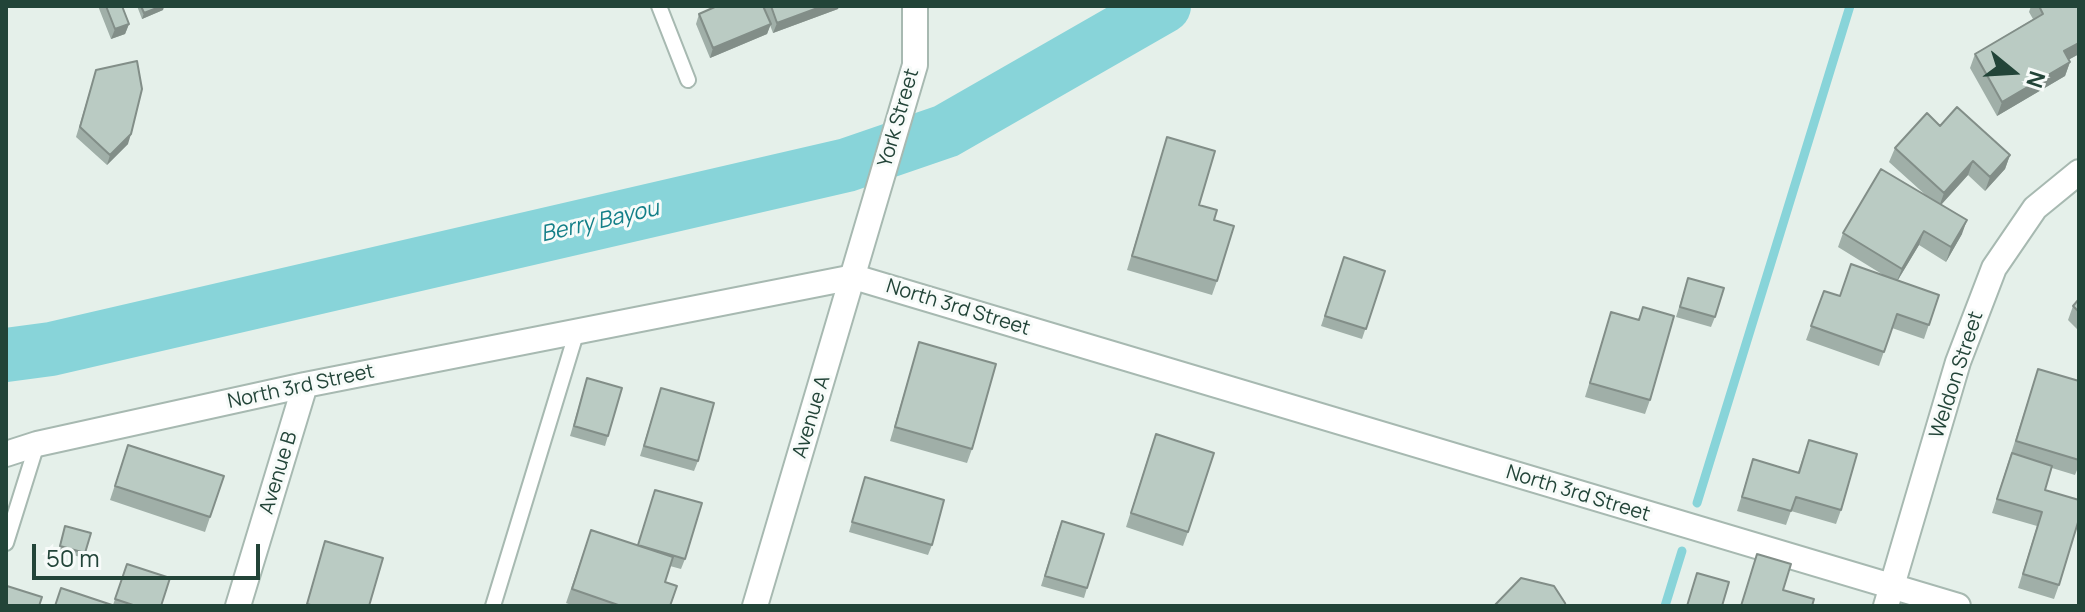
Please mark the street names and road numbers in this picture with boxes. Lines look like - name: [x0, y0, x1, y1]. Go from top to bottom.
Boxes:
- street label: York Street: [874, 66, 924, 170]
- street label: North 3rd Street: [883, 275, 1033, 341]
- street label: Weldon Street: [1925, 308, 1989, 442]
- street label: North 3rd Street: [225, 360, 377, 414]
- street label: Avenue A: [788, 373, 836, 461]
- street label: Avenue B: [255, 429, 303, 517]
- street label: North 3rd Street: [1503, 461, 1653, 527]

